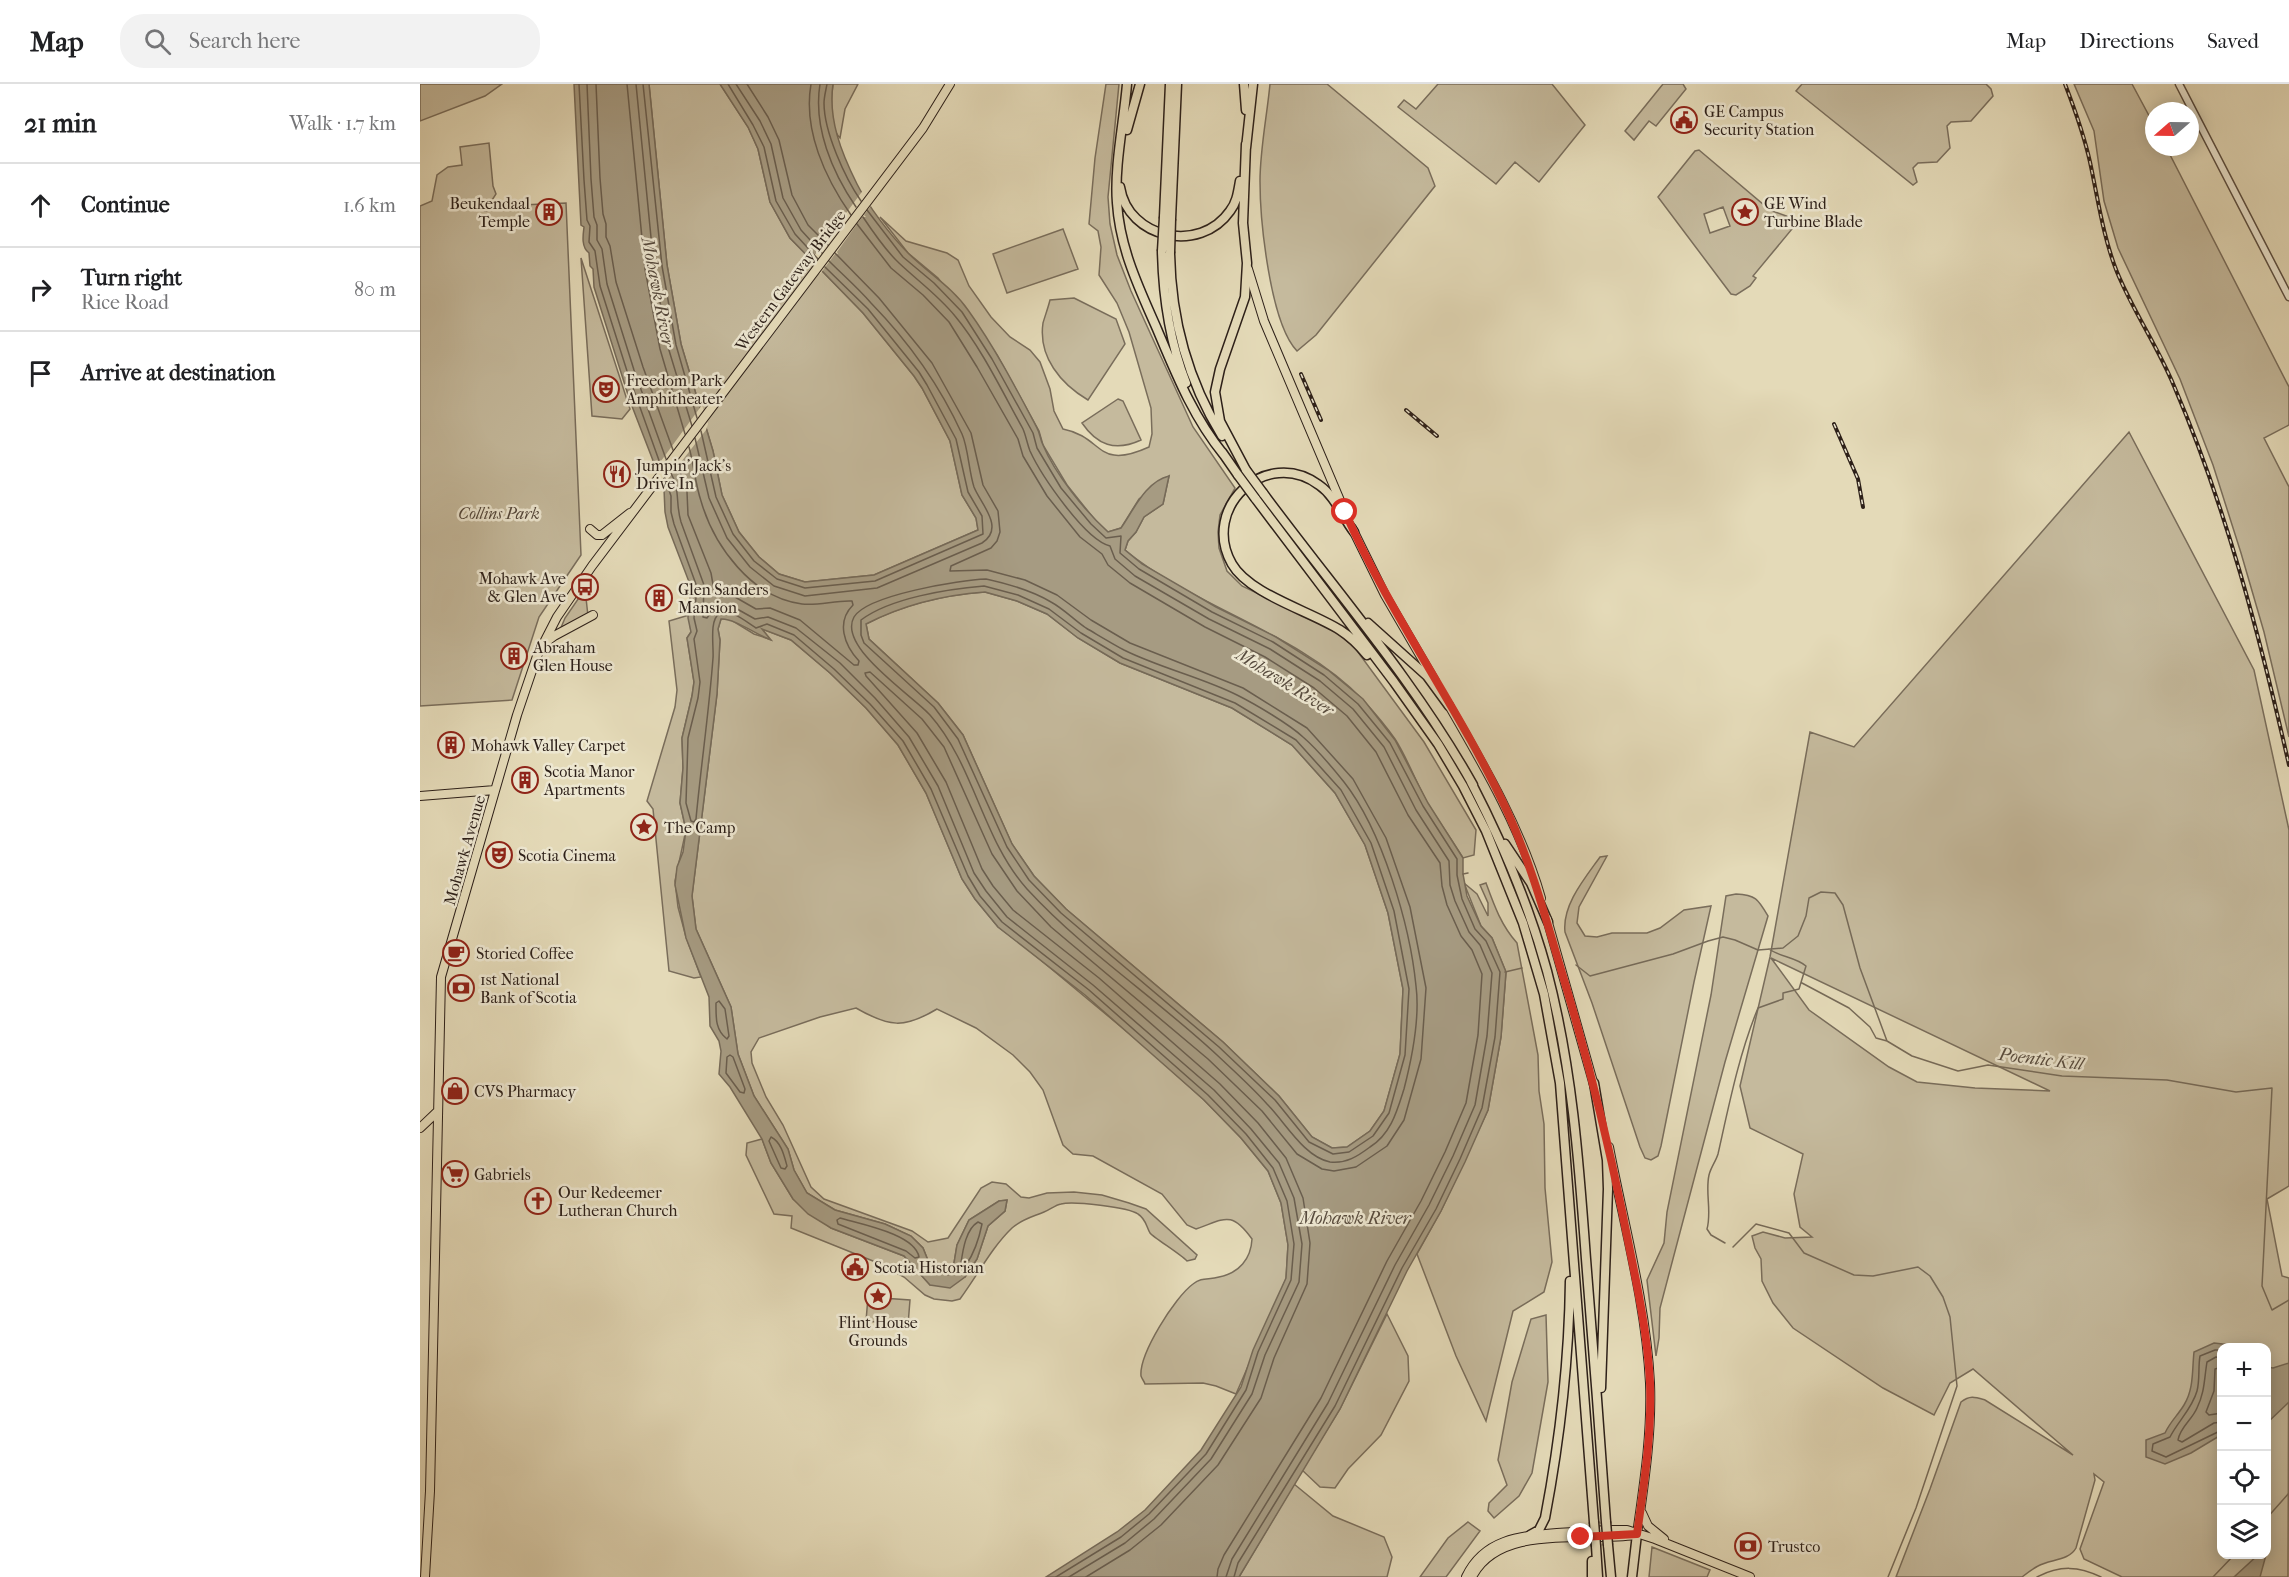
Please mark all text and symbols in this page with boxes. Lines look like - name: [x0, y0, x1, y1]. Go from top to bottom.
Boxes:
- search box: [120, 14, 540, 68]
- text: Map: [30, 25, 84, 58]
- icon: search: [141, 25, 174, 58]
- text: Search here: [189, 28, 300, 54]
- text: Map: [2006, 29, 2046, 53]
- text: Directions: [2079, 29, 2174, 53]
- text: Saved: [2207, 29, 2259, 53]
- place label: GE Campus Security Station: [1704, 102, 1815, 139]
- north arrow: [2145, 102, 2199, 156]
- public building icon: GE Campus Security Station: [1669, 105, 1699, 135]
- text: 21 min: [24, 108, 97, 139]
- text: Walk · 1.7 km: [289, 112, 396, 135]
- icon: ahead: [24, 189, 57, 222]
- text: Continue: [81, 192, 170, 218]
- text: 1.6 km: [343, 194, 396, 217]
- place label: Beukendaal Temple: [450, 194, 531, 231]
- place label: GE Wind Turbine Blade: [1764, 194, 1863, 231]
- building icon: Beukendaal Temple: [534, 197, 564, 227]
- place icon: GE Wind Turbine Blade: [1730, 197, 1760, 227]
- street label: Western Gateway Bridge: [731, 206, 850, 355]
- water label: Mohawk River: [636, 234, 679, 351]
- text: Turn right: [81, 265, 182, 291]
- icon: right: [24, 273, 57, 306]
- text: 80 m: [354, 278, 396, 301]
- text: Rice Road: [81, 291, 169, 314]
- icon: arrive: [24, 357, 57, 390]
- text: Arrive at destination: [81, 360, 275, 386]
- place label: Freedom Park Amphitheater: [625, 371, 723, 408]
- theatre icon: Freedom Park Amphitheater: [591, 374, 621, 404]
- place label: Jumpin' Jack's Drive In: [634, 456, 731, 493]
- restaurant icon: Jumpin' Jack's Drive In: [602, 459, 632, 489]
- route start: [1331, 498, 1357, 524]
- park label: Collins Park: [458, 504, 540, 523]
- place label: Mohawk Ave & Glen Ave: [479, 569, 566, 606]
- bus stop icon: Mohawk Ave & Glen Ave: [570, 572, 600, 602]
- place label: Glen Sanders Mansion: [678, 580, 769, 617]
- building icon: Glen Sanders Mansion: [644, 583, 674, 613]
- place label: Abraham Glen House: [532, 638, 613, 675]
- building icon: Abraham Glen House: [499, 641, 529, 671]
- water label: Mohawk River: [1230, 643, 1339, 722]
- building icon: Mohawk Valley Carpet: [436, 730, 466, 760]
- place label: Mohawk Valley Carpet: [471, 736, 626, 755]
- place label: Scotia Manor Apartments: [543, 762, 635, 799]
- building icon: Scotia Manor Apartments: [510, 765, 540, 795]
- street label: Mohawk Avenue: [440, 793, 489, 907]
- place icon: The Camp: [629, 812, 659, 842]
- place label: The Camp: [664, 818, 736, 837]
- theatre icon: Scotia Cinema: [484, 840, 514, 870]
- place label: Scotia Cinema: [518, 846, 616, 865]
- cafe icon: Storied Coffee: [441, 938, 471, 968]
- place label: Storied Coffee: [476, 944, 574, 963]
- place label: 1st National Bank of Scotia: [480, 970, 577, 1007]
- bank icon: 1st National Bank of Scotia: [446, 973, 476, 1003]
- water label: Poentic Kill: [1996, 1044, 2087, 1075]
- shop icon: CVS Pharmacy: [440, 1076, 470, 1106]
- place label: CVS Pharmacy: [474, 1082, 576, 1101]
- supermarket icon: Gabriels: [440, 1159, 470, 1189]
- place label: Gabriels: [474, 1165, 531, 1184]
- place label: Our Redeemer Lutheran Church: [558, 1183, 677, 1220]
- church icon: Our Redeemer Lutheran Church: [523, 1186, 553, 1216]
- water label: Mohawk River: [1297, 1208, 1413, 1229]
- public building icon: Scotia Historian: [840, 1252, 870, 1282]
- place label: Scotia Historian: [874, 1258, 985, 1277]
- place icon: Flint House Grounds: [863, 1281, 893, 1311]
- place label: Flint House Grounds: [838, 1313, 918, 1350]
- map controls: [2217, 1343, 2271, 1559]
- button: +: [2217, 1343, 2271, 1397]
- button: −: [2217, 1397, 2271, 1451]
- button: locate: [2217, 1451, 2271, 1505]
- button: layers: [2217, 1505, 2271, 1559]
- route end: [1567, 1523, 1593, 1549]
- bank icon: Trustco: [1733, 1531, 1763, 1561]
- place label: Trustco: [1768, 1537, 1820, 1556]

